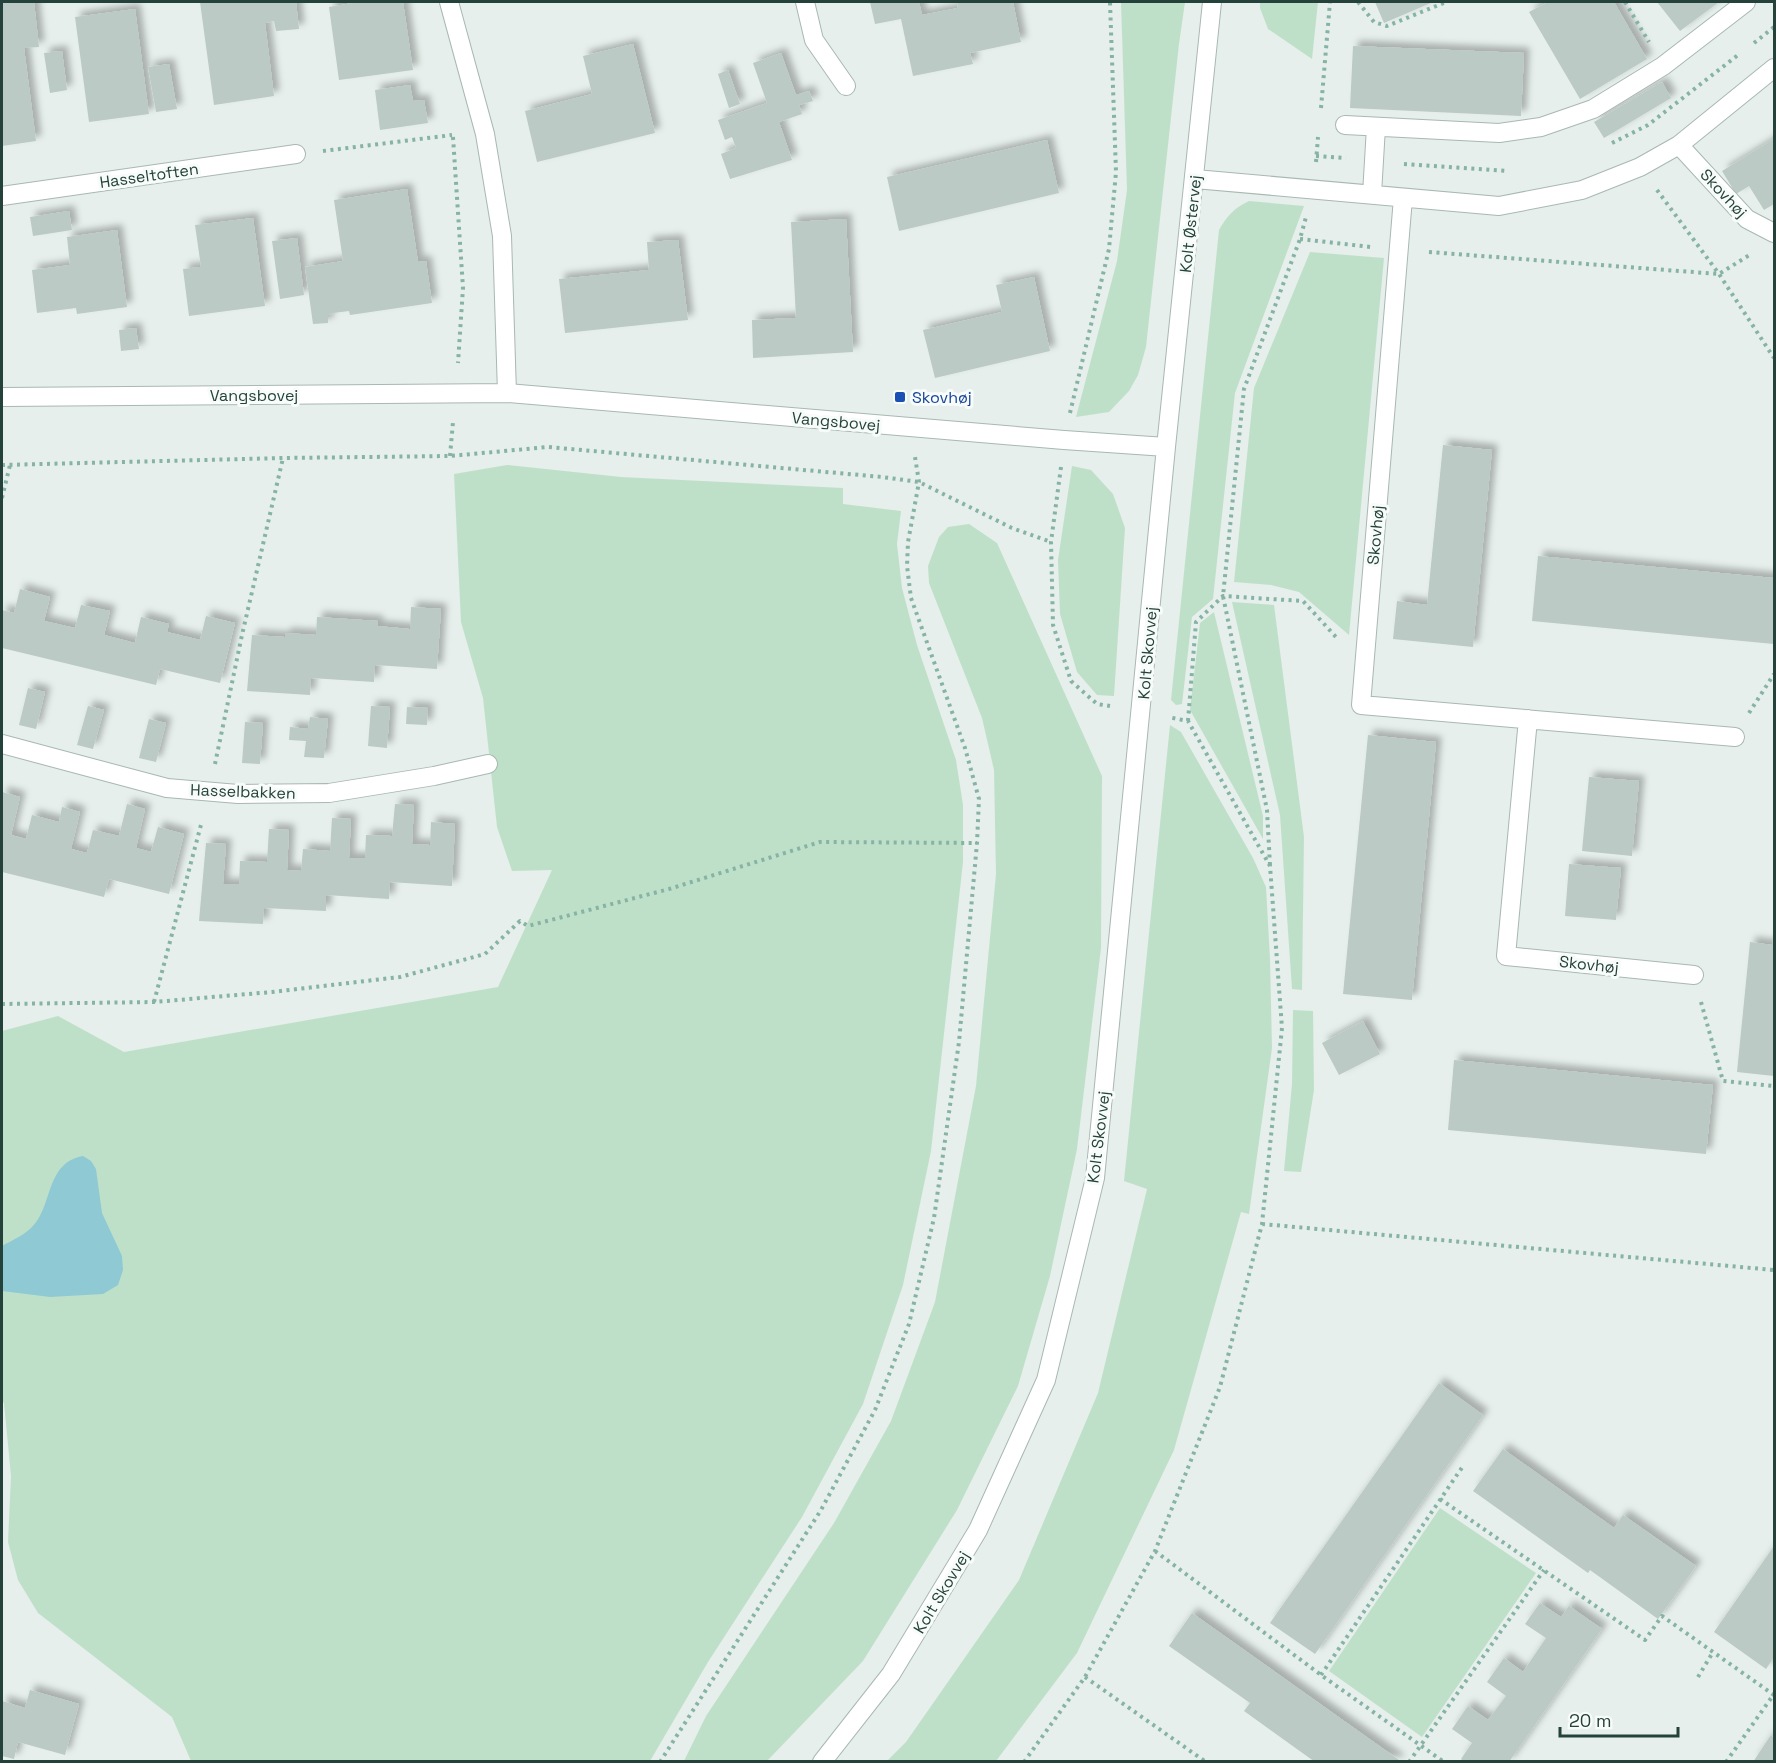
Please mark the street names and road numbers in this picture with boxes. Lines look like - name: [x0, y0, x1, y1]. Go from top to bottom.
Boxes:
- street label: Hasseltoften: [98, 158, 200, 193]
- street label: Skovhøj: [1696, 164, 1752, 222]
- street label: Kolt Østervej: [1175, 174, 1206, 274]
- street label: Vangsbovej: [210, 385, 298, 406]
- street label: Vangsbovej: [791, 407, 881, 436]
- street label: Skovhøj: [1362, 504, 1389, 566]
- street label: Kolt Skovvej: [1133, 606, 1162, 700]
- street label: Hasselbakken: [190, 779, 296, 804]
- street label: Skovhøj: [1558, 951, 1620, 978]
- street label: Kolt Skovvej: [1082, 1090, 1115, 1184]
- street label: Kolt Skovvej: [909, 1547, 974, 1637]

